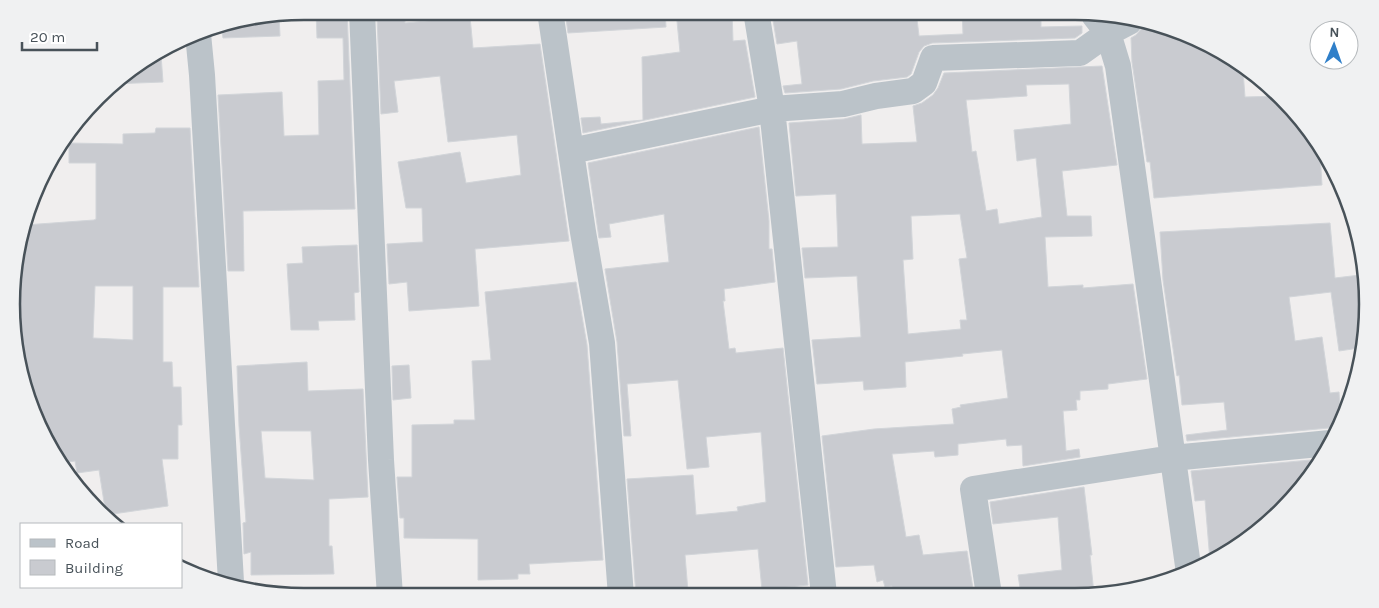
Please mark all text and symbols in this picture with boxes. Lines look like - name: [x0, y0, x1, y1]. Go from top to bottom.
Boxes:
- scale bar: [22, 20, 98, 52]
- north arrow: [1309, 20, 1359, 70]
- text: N: [1329, 24, 1340, 41]
- text: 20 m: [30, 28, 65, 46]
- legend: [20, 523, 182, 588]
- text: Road: [65, 534, 100, 552]
- text: Building: [65, 559, 123, 577]

